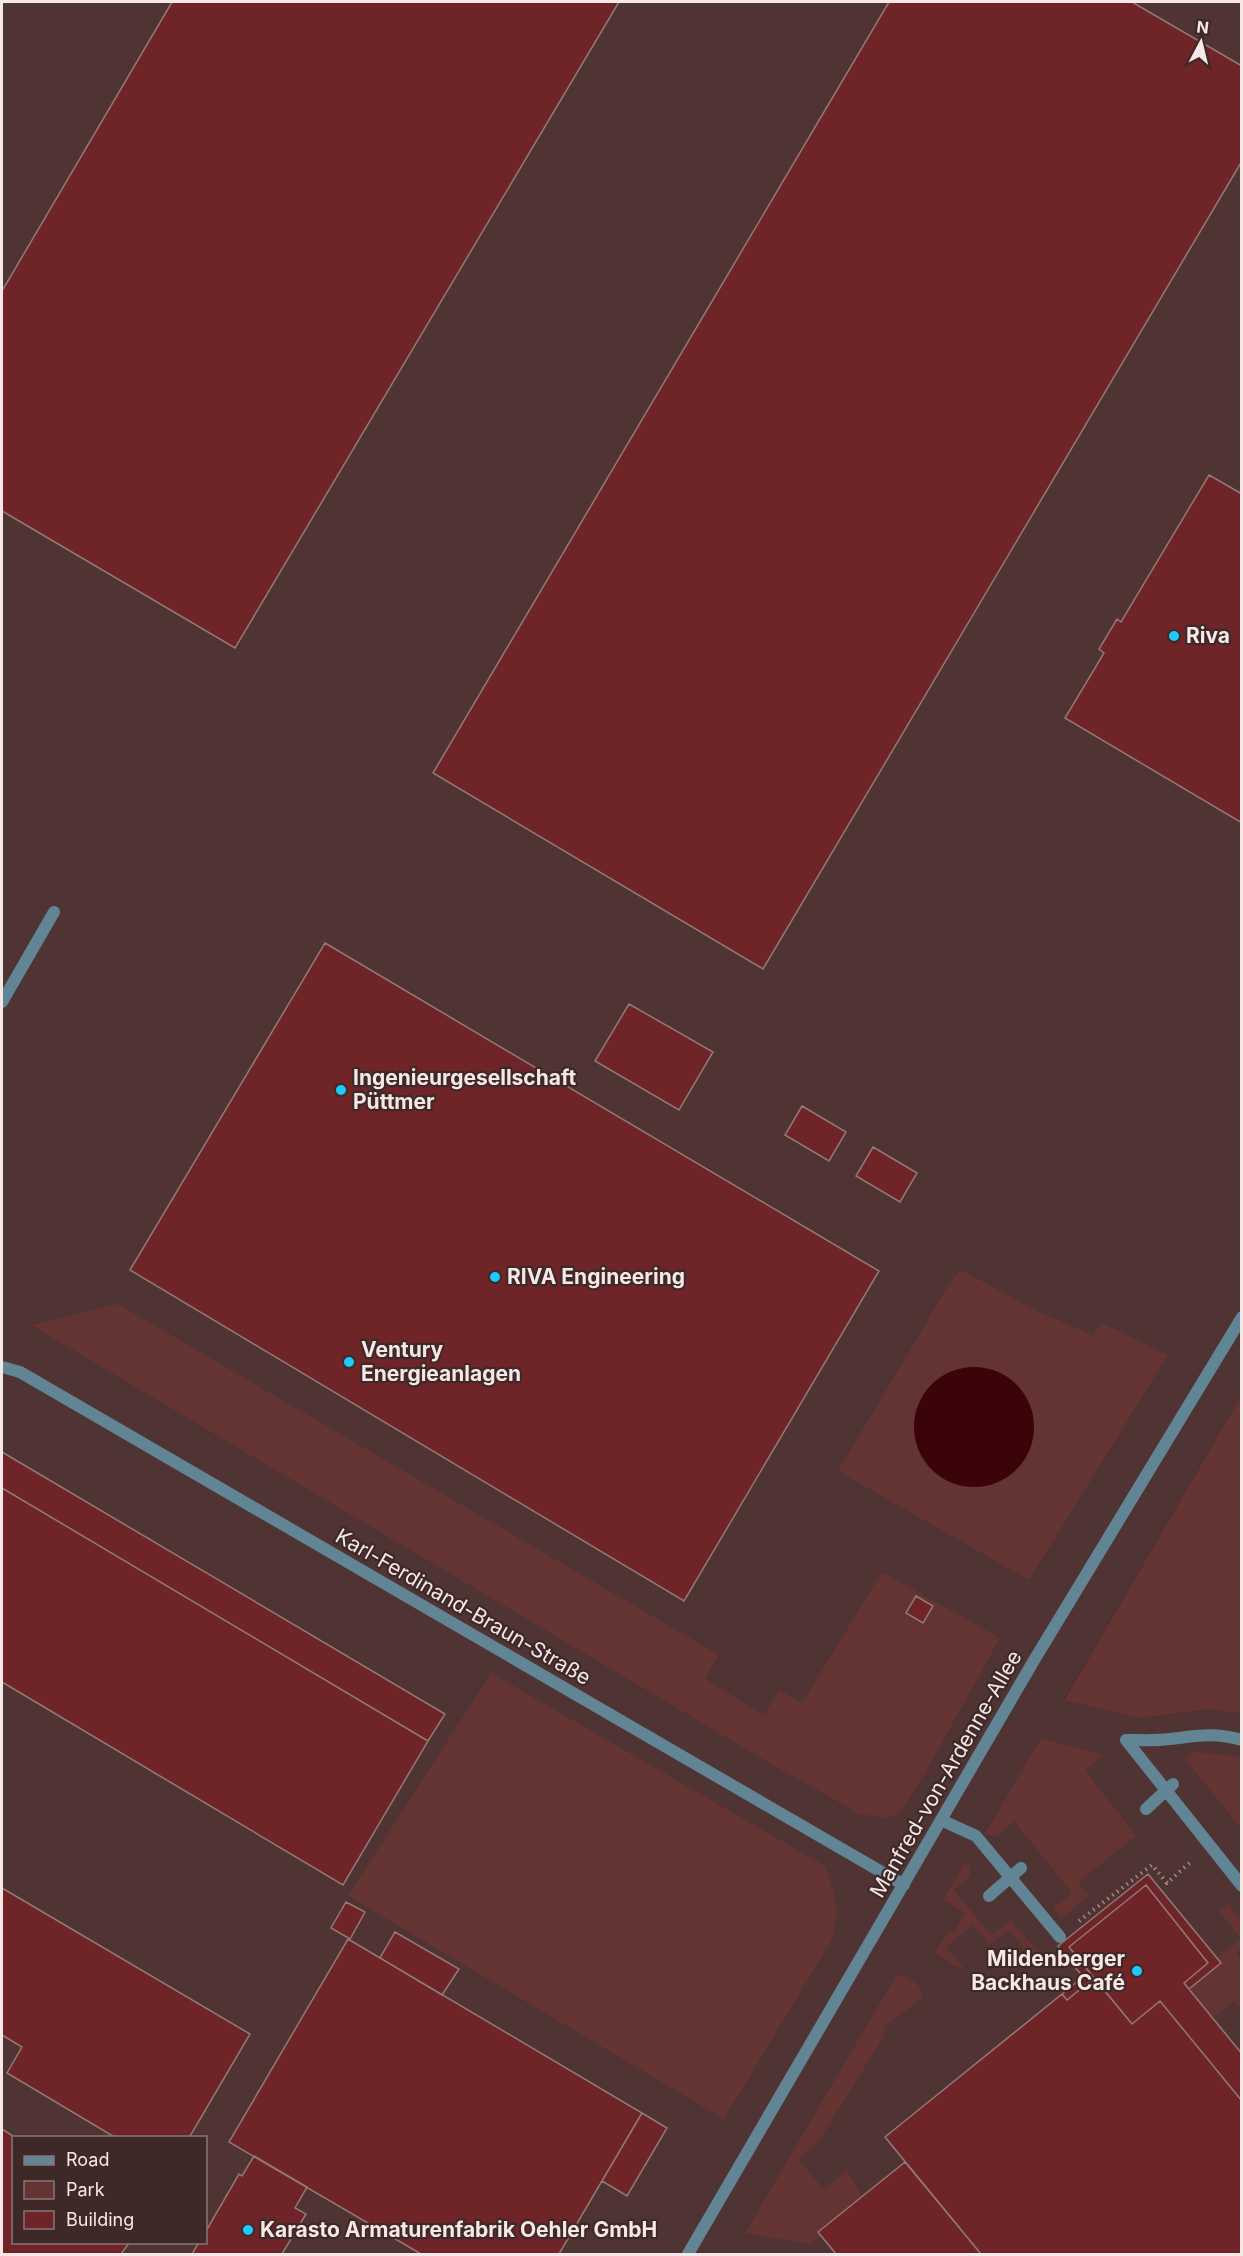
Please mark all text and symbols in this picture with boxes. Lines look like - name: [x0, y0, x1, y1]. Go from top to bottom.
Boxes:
- north arrow: [1171, 12, 1231, 72]
- text: N: [1196, 16, 1210, 38]
- place label: Riva: [1186, 623, 1230, 648]
- marker: Riva: [1167, 629, 1181, 643]
- place label: Ingenieurgesellschaft Püttmer: [353, 1065, 576, 1114]
- marker: Ingenieurgesellschaft Püttmer: [334, 1083, 348, 1097]
- place label: RIVA Engineering: [507, 1264, 685, 1289]
- marker: RIVA Engineering: [488, 1270, 502, 1284]
- place label: Ventury Energieanlagen: [361, 1337, 521, 1386]
- marker: Ventury Energieanlagen: [342, 1355, 356, 1369]
- street label: Karl-Ferdinand-Braun-Straße: [331, 1523, 595, 1690]
- street label: Manfred-von-Ardenne-Allee: [865, 1646, 1027, 1902]
- place label: Mildenberger Backhaus Café: [971, 1946, 1125, 1995]
- marker: Mildenberger Backhaus Café: [1130, 1964, 1144, 1978]
- legend: [12, 2136, 207, 2244]
- text: Road: [66, 2149, 109, 2170]
- text: Park: [66, 2179, 105, 2200]
- text: Building: [66, 2209, 134, 2230]
- place label: Karasto Armaturenfabrik Oehler GmbH: [260, 2217, 657, 2242]
- marker: Karasto Armaturenfabrik Oehler GmbH: [241, 2223, 255, 2237]

